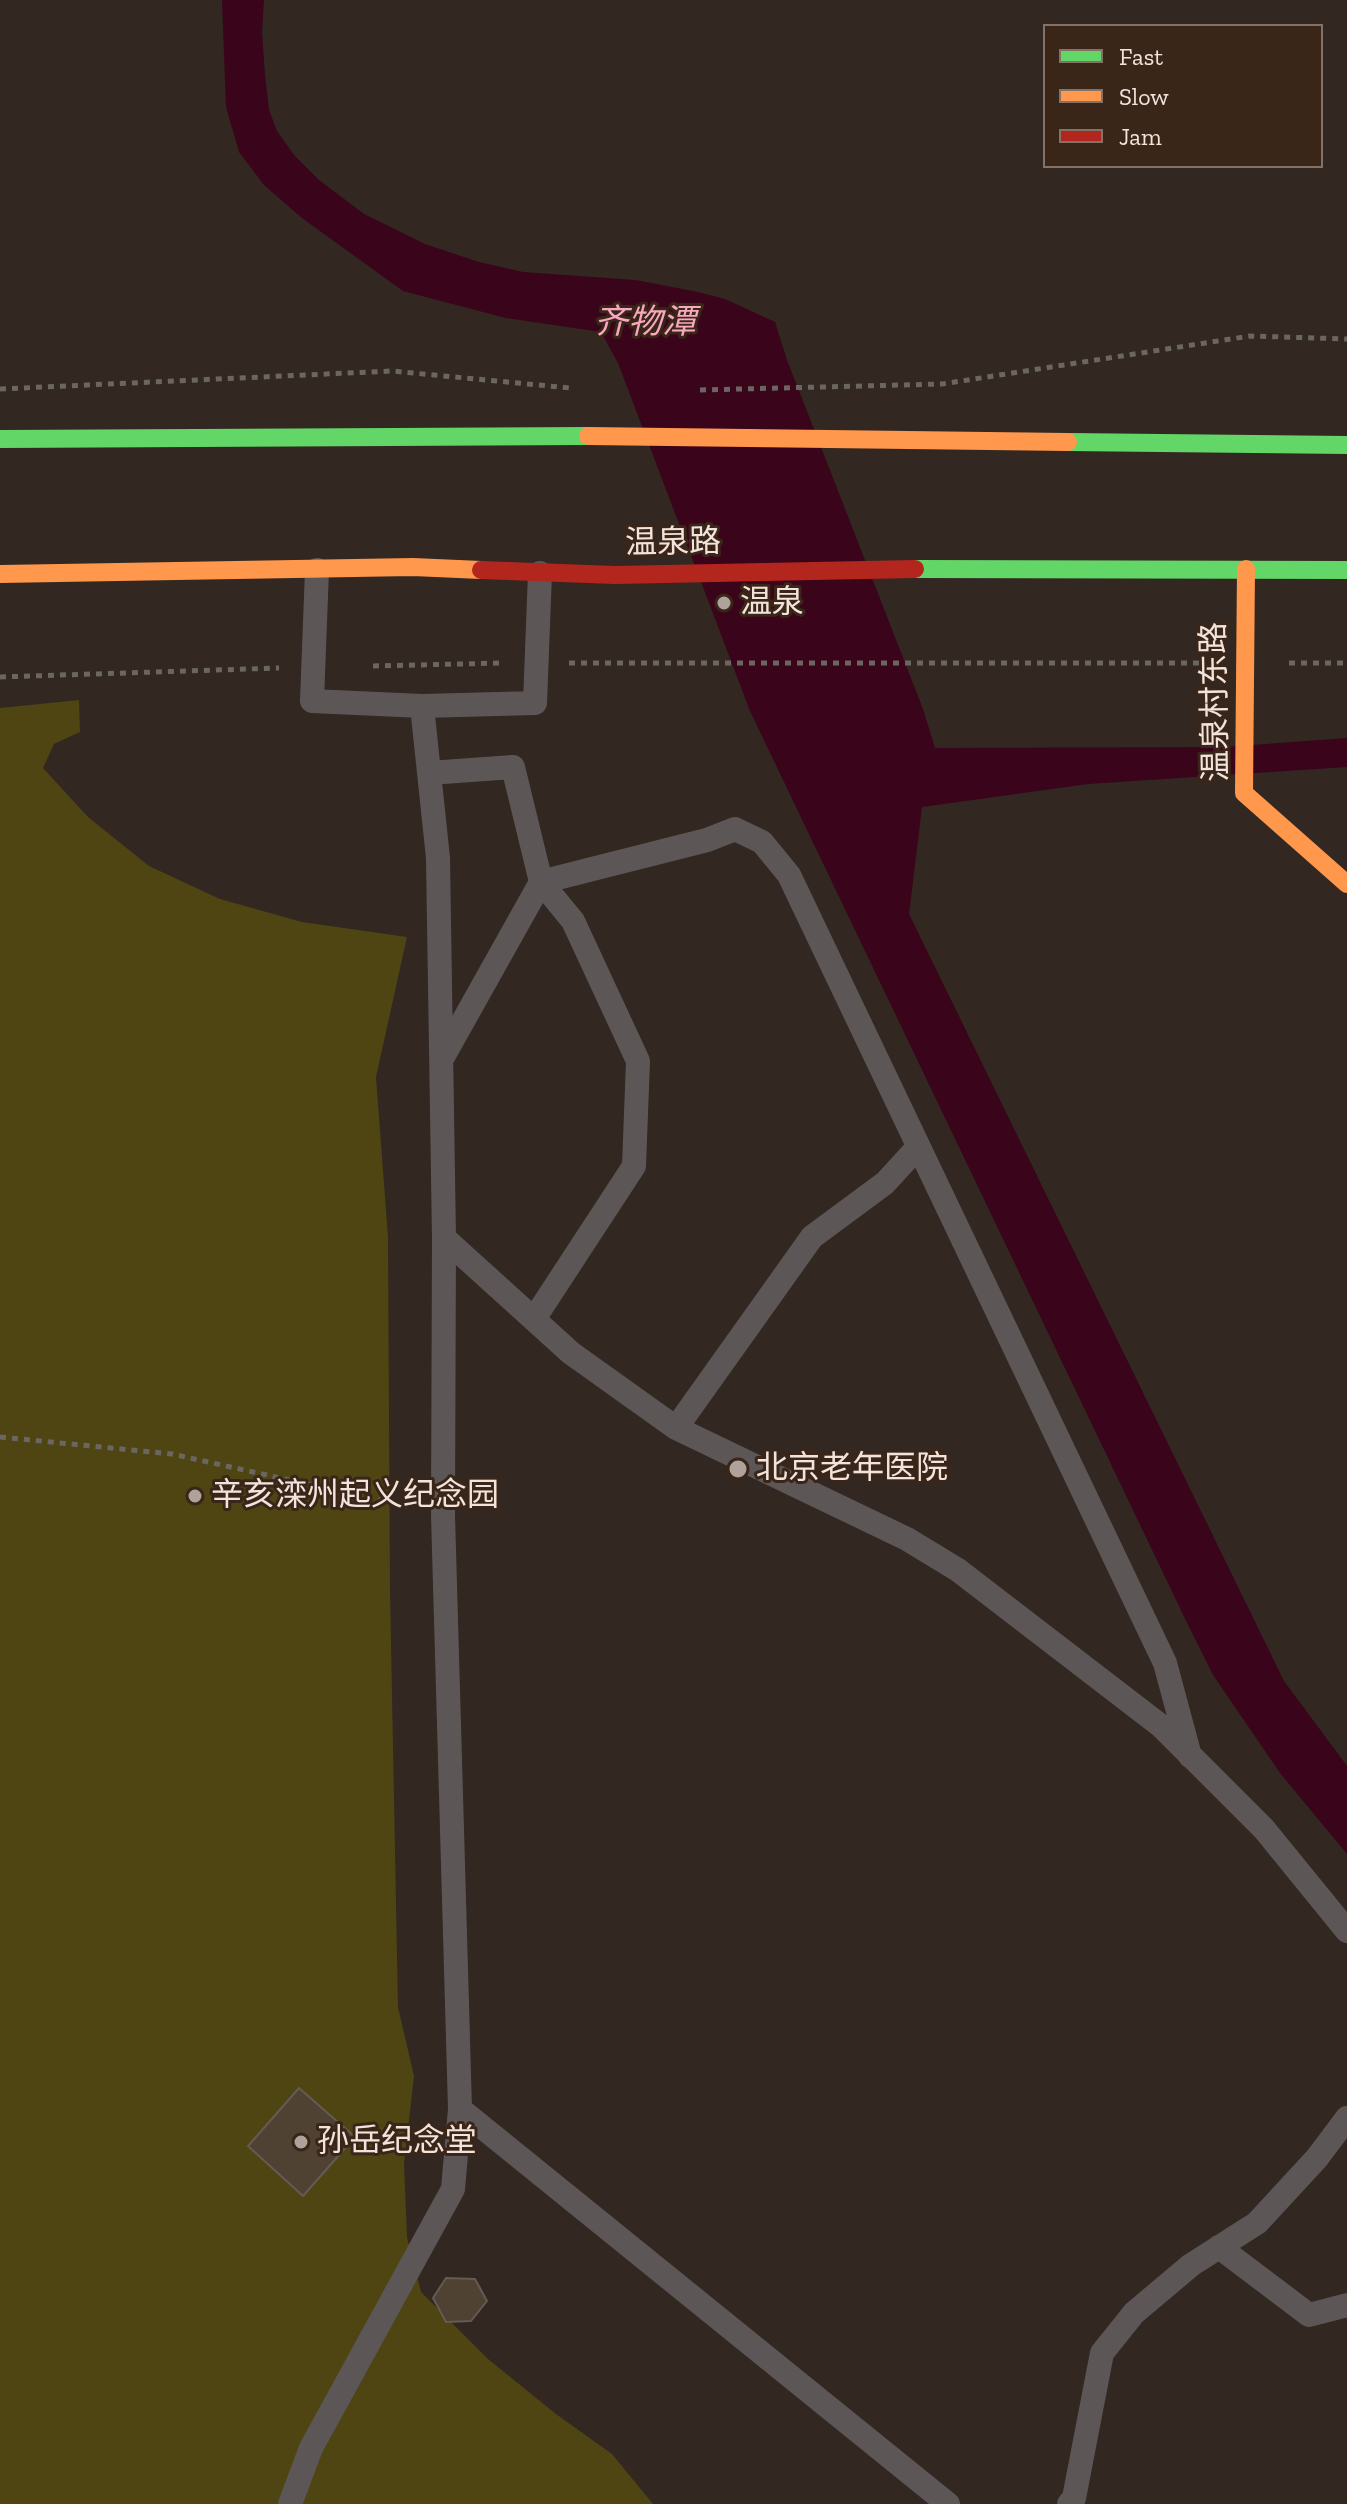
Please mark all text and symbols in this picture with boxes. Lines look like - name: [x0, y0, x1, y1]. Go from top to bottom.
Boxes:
- legend: [1043, 24, 1323, 168]
- text: Fast: [1119, 42, 1163, 71]
- text: Slow: [1119, 82, 1169, 111]
- text: Jam: [1119, 122, 1162, 151]
- water label: 齐物潭: [594, 303, 696, 343]
- street label: 温泉路: [625, 523, 721, 563]
- place label: 温泉: [740, 584, 804, 622]
- marker: 温泉: [715, 594, 733, 612]
- street label: 温泉村东路: [1195, 622, 1237, 782]
- place label: 北京老年医院: [756, 1450, 948, 1488]
- marker: 北京老年医院: [727, 1458, 749, 1480]
- place label: 辛亥滦州起义纪念园: [211, 1477, 499, 1515]
- marker: 辛亥滦州起义纪念园: [186, 1487, 204, 1505]
- place label: 孙岳纪念堂: [317, 2123, 477, 2161]
- marker: 孙岳纪念堂: [292, 2133, 310, 2151]

